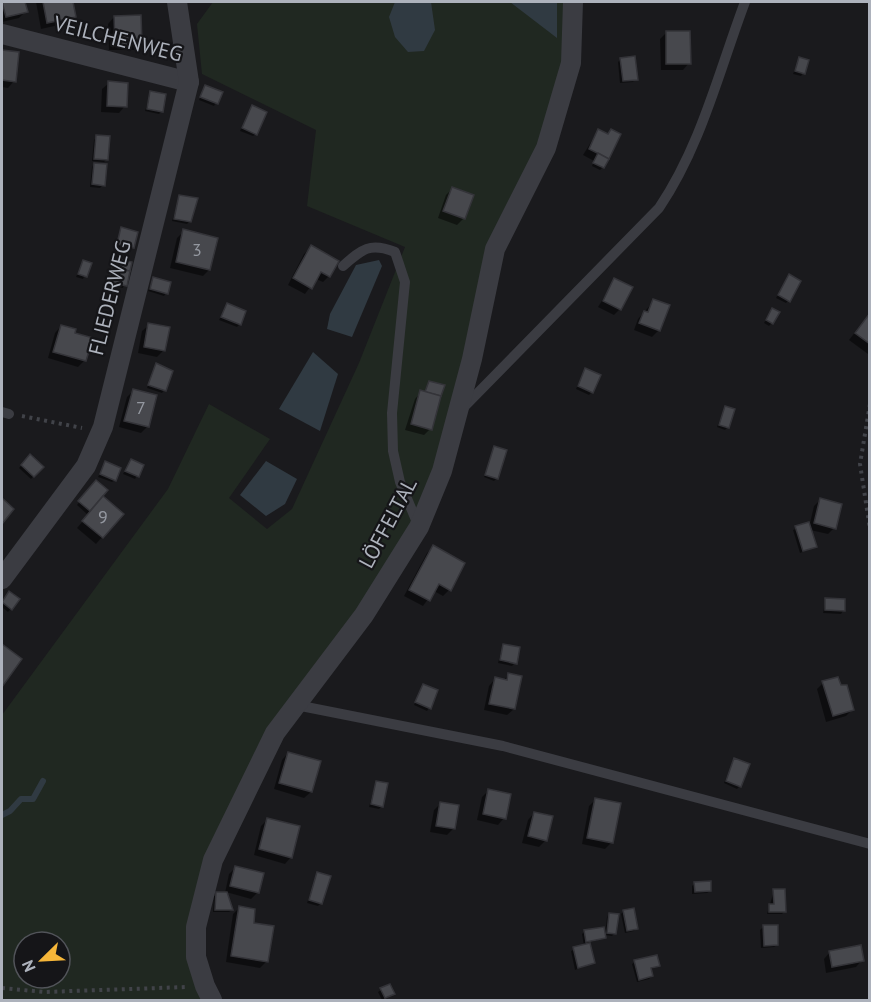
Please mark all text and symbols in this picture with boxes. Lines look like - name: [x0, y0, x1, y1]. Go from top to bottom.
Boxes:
- street label: VEILCHENWEG: [50, 9, 185, 68]
- street label: FLIEDERWEG: [82, 238, 137, 358]
- house number: 3: [192, 238, 202, 261]
- house number: 7: [136, 396, 146, 419]
- street label: LÖFFELTAL: [353, 473, 423, 573]
- house number: 9: [98, 505, 108, 528]
- north arrow: [12, 930, 72, 990]
- text: N: [17, 957, 40, 975]

